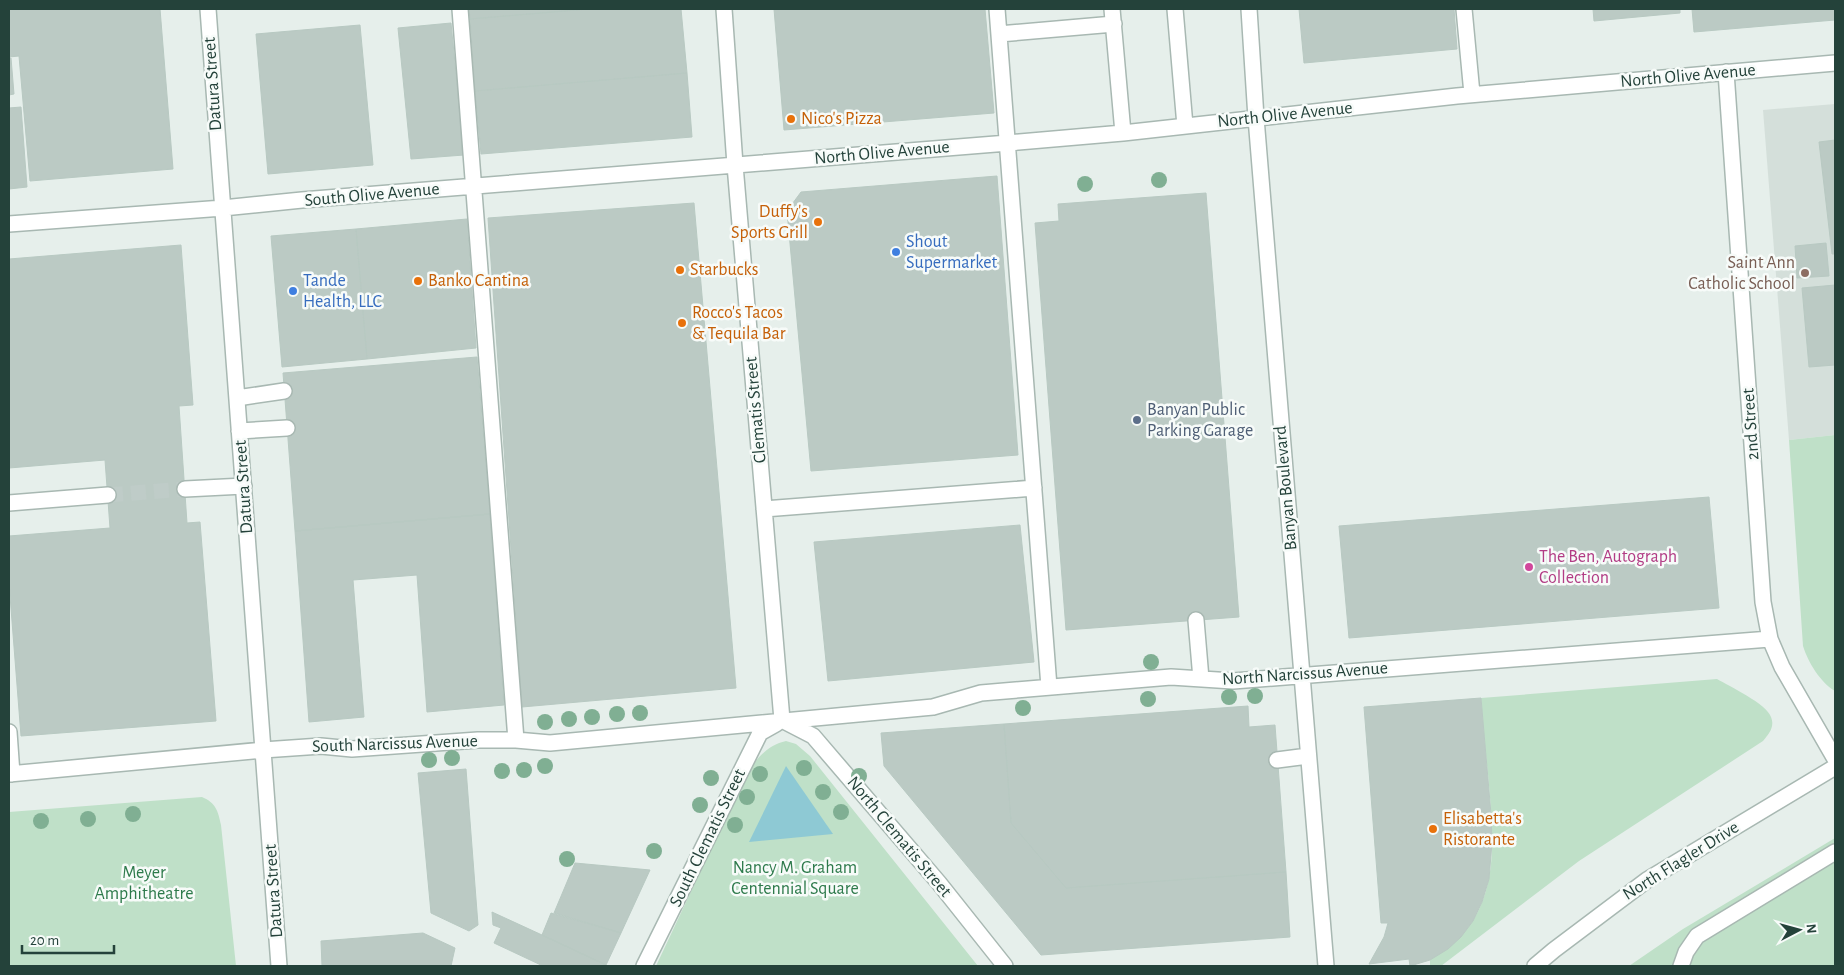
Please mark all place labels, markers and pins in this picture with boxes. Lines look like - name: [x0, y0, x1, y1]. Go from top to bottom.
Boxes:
- place label: Nico's Pizza: [801, 110, 882, 128]
- marker: Nico's Pizza: [785, 113, 797, 125]
- place label: Duffy's Sports Grill: [731, 203, 808, 242]
- marker: Duffy's Sports Grill: [812, 216, 824, 228]
- place label: Shout Supermarket: [906, 233, 998, 272]
- marker: Shout Supermarket: [890, 246, 902, 258]
- place label: Saint Ann Catholic School: [1688, 254, 1795, 293]
- place label: Starbucks: [690, 261, 758, 279]
- marker: Starbucks: [674, 264, 686, 276]
- marker: Saint Ann Catholic School: [1799, 267, 1811, 279]
- place label: Tande Health, LLC: [303, 272, 382, 311]
- place label: Banko Cantina: [428, 272, 529, 290]
- marker: Banko Cantina: [412, 275, 424, 287]
- marker: Tande Health, LLC: [287, 285, 299, 297]
- place label: Rocco's Tacos & Tequila Bar: [692, 304, 786, 343]
- marker: Rocco's Tacos & Tequila Bar: [676, 317, 688, 329]
- place label: Banyan Public Parking Garage: [1147, 401, 1253, 440]
- marker: Banyan Public Parking Garage: [1131, 414, 1143, 426]
- place label: The Ben, Autograph Collection: [1539, 548, 1677, 587]
- marker: The Ben, Autograph Collection: [1523, 561, 1535, 573]
- place label: Elisabetta's Ristorante: [1443, 810, 1522, 849]
- marker: Elisabetta's Ristorante: [1427, 823, 1439, 835]

